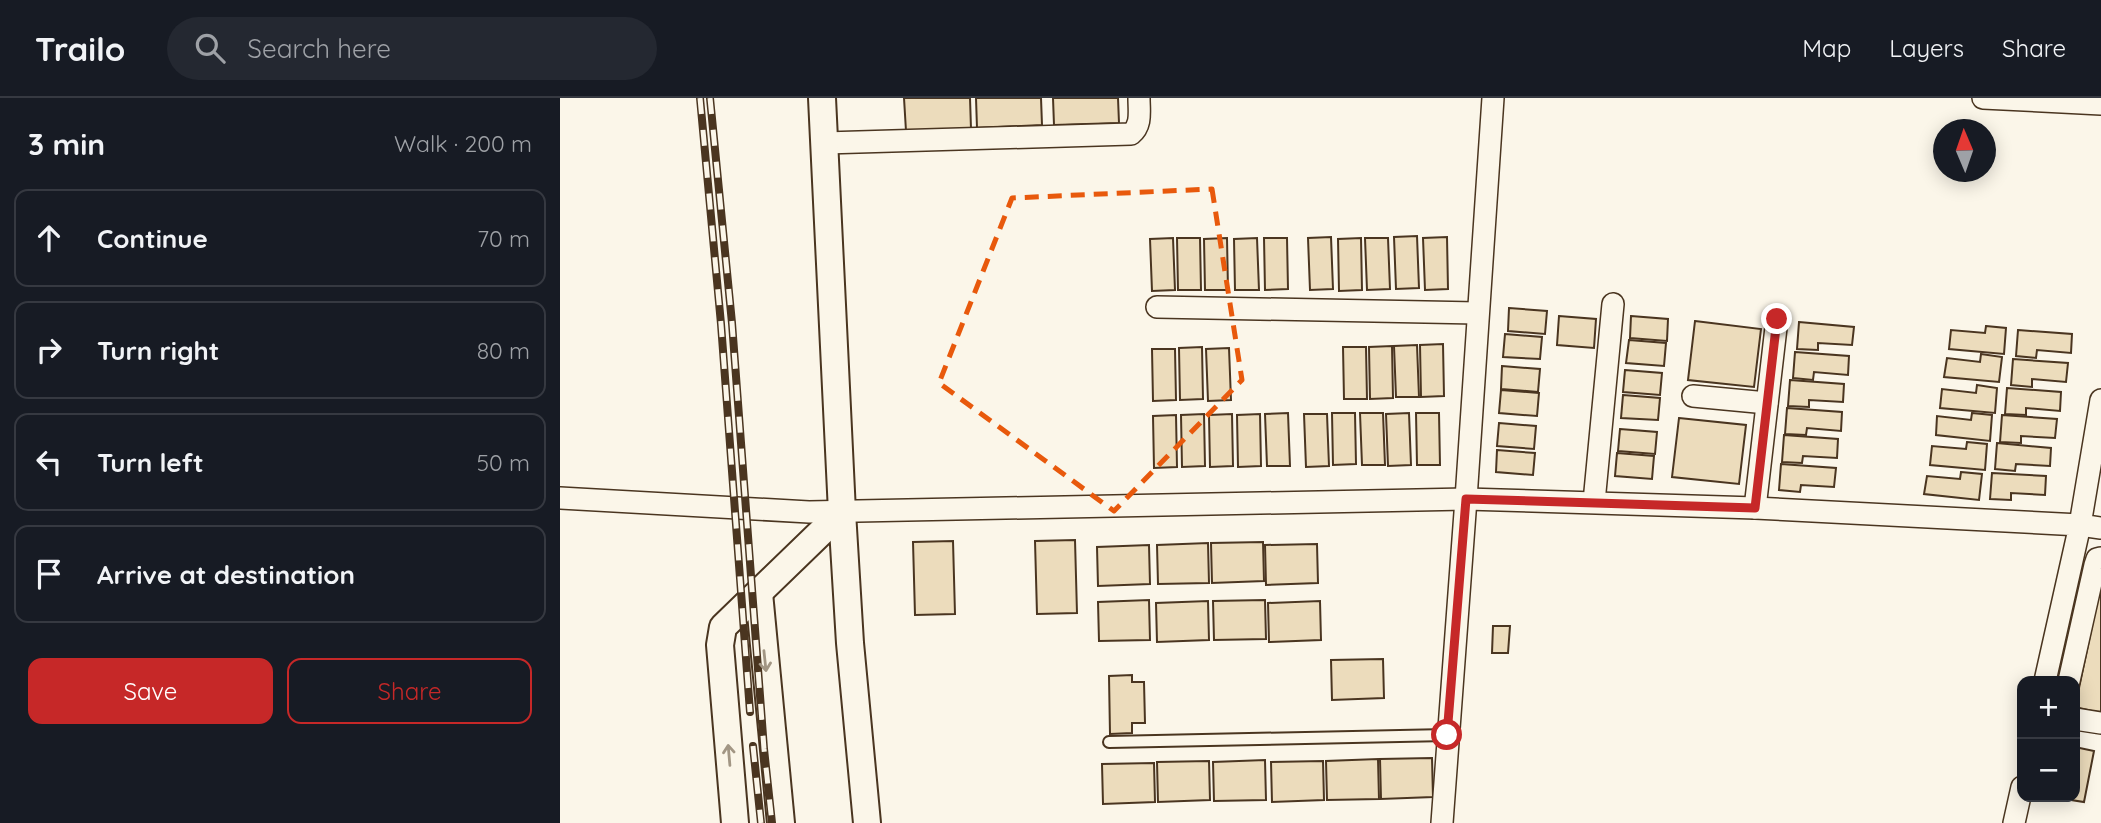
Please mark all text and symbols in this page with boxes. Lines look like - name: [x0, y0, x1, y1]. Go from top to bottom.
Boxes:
- search box: [167, 17, 657, 80]
- text: Trailo: [35, 28, 125, 69]
- icon: search: [191, 29, 229, 67]
- text: Search here: [247, 32, 391, 65]
- text: Map: [1802, 33, 1851, 63]
- text: Layers: [1889, 33, 1964, 63]
- text: Share: [2002, 33, 2066, 63]
- north arrow: [1933, 119, 1996, 182]
- text: 3 min: [28, 125, 105, 163]
- text: Walk · 200 m: [394, 129, 532, 158]
- icon: ahead: [30, 219, 68, 257]
- text: Continue: [97, 222, 208, 255]
- text: 70 m: [477, 224, 530, 253]
- route end: [1761, 303, 1792, 334]
- icon: right: [30, 331, 68, 369]
- text: Turn right: [97, 334, 219, 367]
- text: 80 m: [477, 336, 530, 365]
- icon: left: [30, 443, 68, 481]
- text: Turn left: [97, 446, 204, 479]
- text: 50 m: [477, 448, 530, 477]
- icon: arrive: [30, 555, 68, 593]
- text: Arrive at destination: [97, 558, 355, 591]
- one-way arrow: [759, 649, 772, 671]
- button: Save: [28, 658, 273, 724]
- button: Share: [287, 658, 532, 724]
- map controls: [2017, 676, 2080, 802]
- button: +: [2017, 676, 2080, 739]
- route start: [1431, 719, 1462, 750]
- button: −: [2017, 739, 2080, 802]
- one-way arrow: [722, 744, 735, 767]

